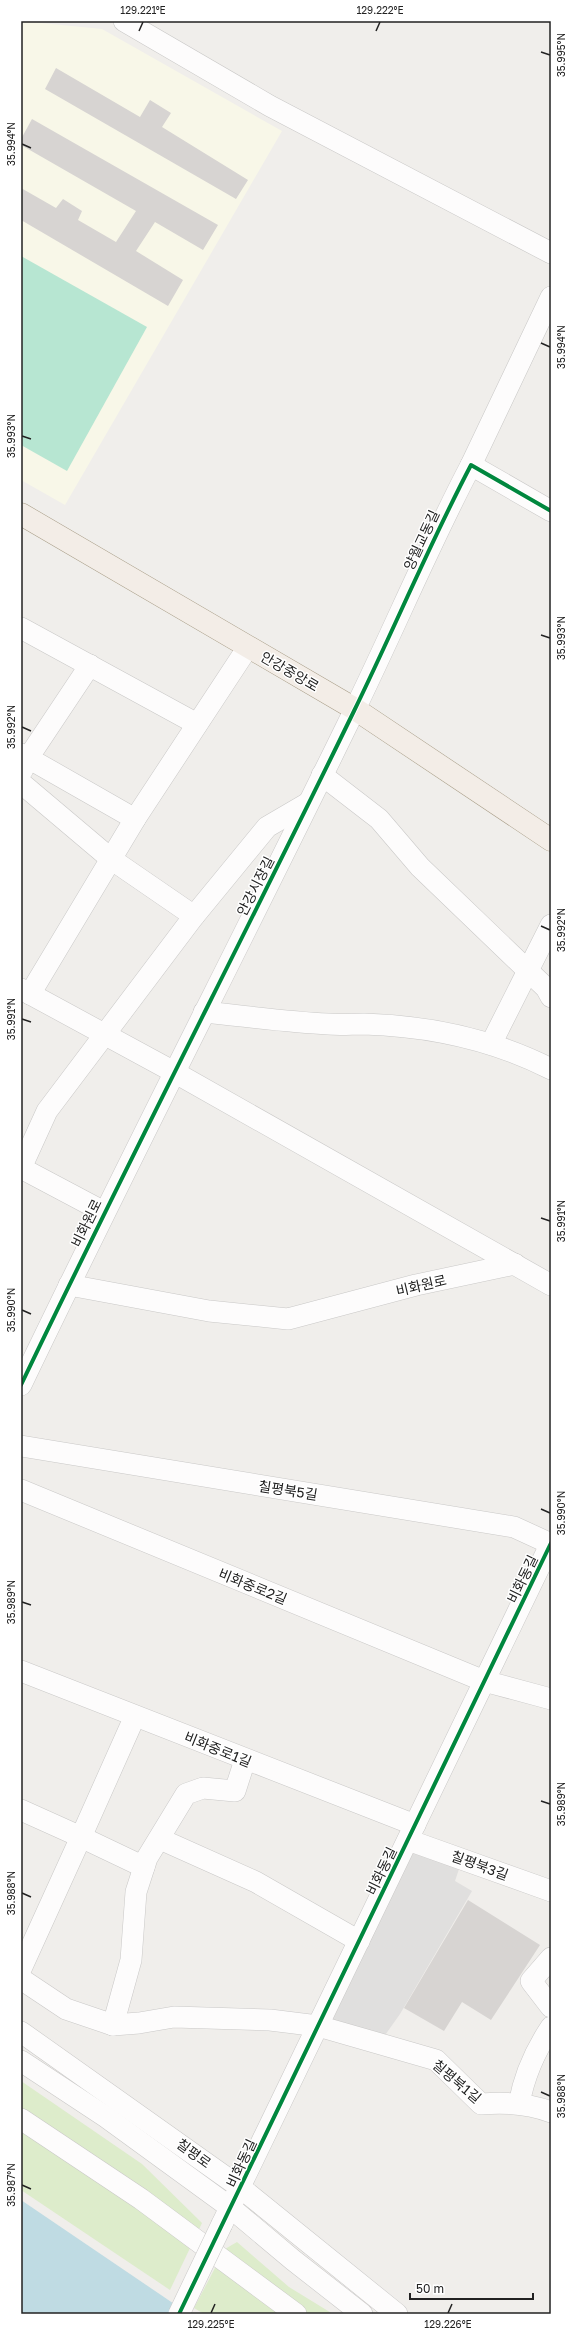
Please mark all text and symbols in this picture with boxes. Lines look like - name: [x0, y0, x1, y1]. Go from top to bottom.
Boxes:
- text: 129.221°E: [120, 4, 166, 16]
- text: 129.222°E: [356, 4, 404, 16]
- text: 35.995°N: [555, 33, 567, 77]
- text: 35.994°N: [5, 122, 17, 166]
- text: 35.994°N: [555, 325, 567, 369]
- text: 35.993°N: [5, 414, 17, 458]
- street label: 양월교동길: [400, 507, 442, 573]
- text: 35.993°N: [555, 616, 567, 660]
- street label: 안강중앙로: [258, 648, 322, 695]
- text: 35.992°N: [5, 705, 17, 749]
- street label: 안강시장길: [233, 853, 277, 919]
- text: 35.992°N: [555, 908, 567, 952]
- text: 35.991°N: [5, 998, 17, 1040]
- street label: 비화원로: [67, 1196, 105, 1250]
- text: 35.991°N: [555, 1200, 567, 1242]
- street label: 비화원로: [394, 1271, 448, 1299]
- text: 35.990°N: [5, 1288, 17, 1332]
- street label: 칠평북5길: [257, 1477, 319, 1503]
- text: 35.990°N: [555, 1491, 567, 1535]
- street label: 비화동길: [503, 1552, 541, 1606]
- street label: 비화중로2길: [216, 1565, 290, 1607]
- text: 35.989°N: [5, 1580, 17, 1624]
- street label: 비화중로1길: [182, 1728, 254, 1770]
- text: 35.989°N: [555, 1782, 567, 1826]
- street label: 비화동길: [362, 1844, 400, 1898]
- street label: 칠평북3길: [449, 1847, 511, 1883]
- text: 35.988°N: [5, 1871, 17, 1915]
- street label: 칠평북1길: [429, 2056, 485, 2106]
- text: 35.988°N: [555, 2074, 567, 2118]
- street label: 칠평로: [173, 2135, 215, 2171]
- street label: 비화동길: [222, 2136, 260, 2190]
- text: 35.987°N: [5, 2163, 17, 2207]
- scale bar: [410, 2275, 533, 2301]
- text: 50 m: [416, 2281, 444, 2296]
- text: 129.225°E: [187, 2318, 235, 2330]
- text: 129.226°E: [424, 2318, 472, 2330]

